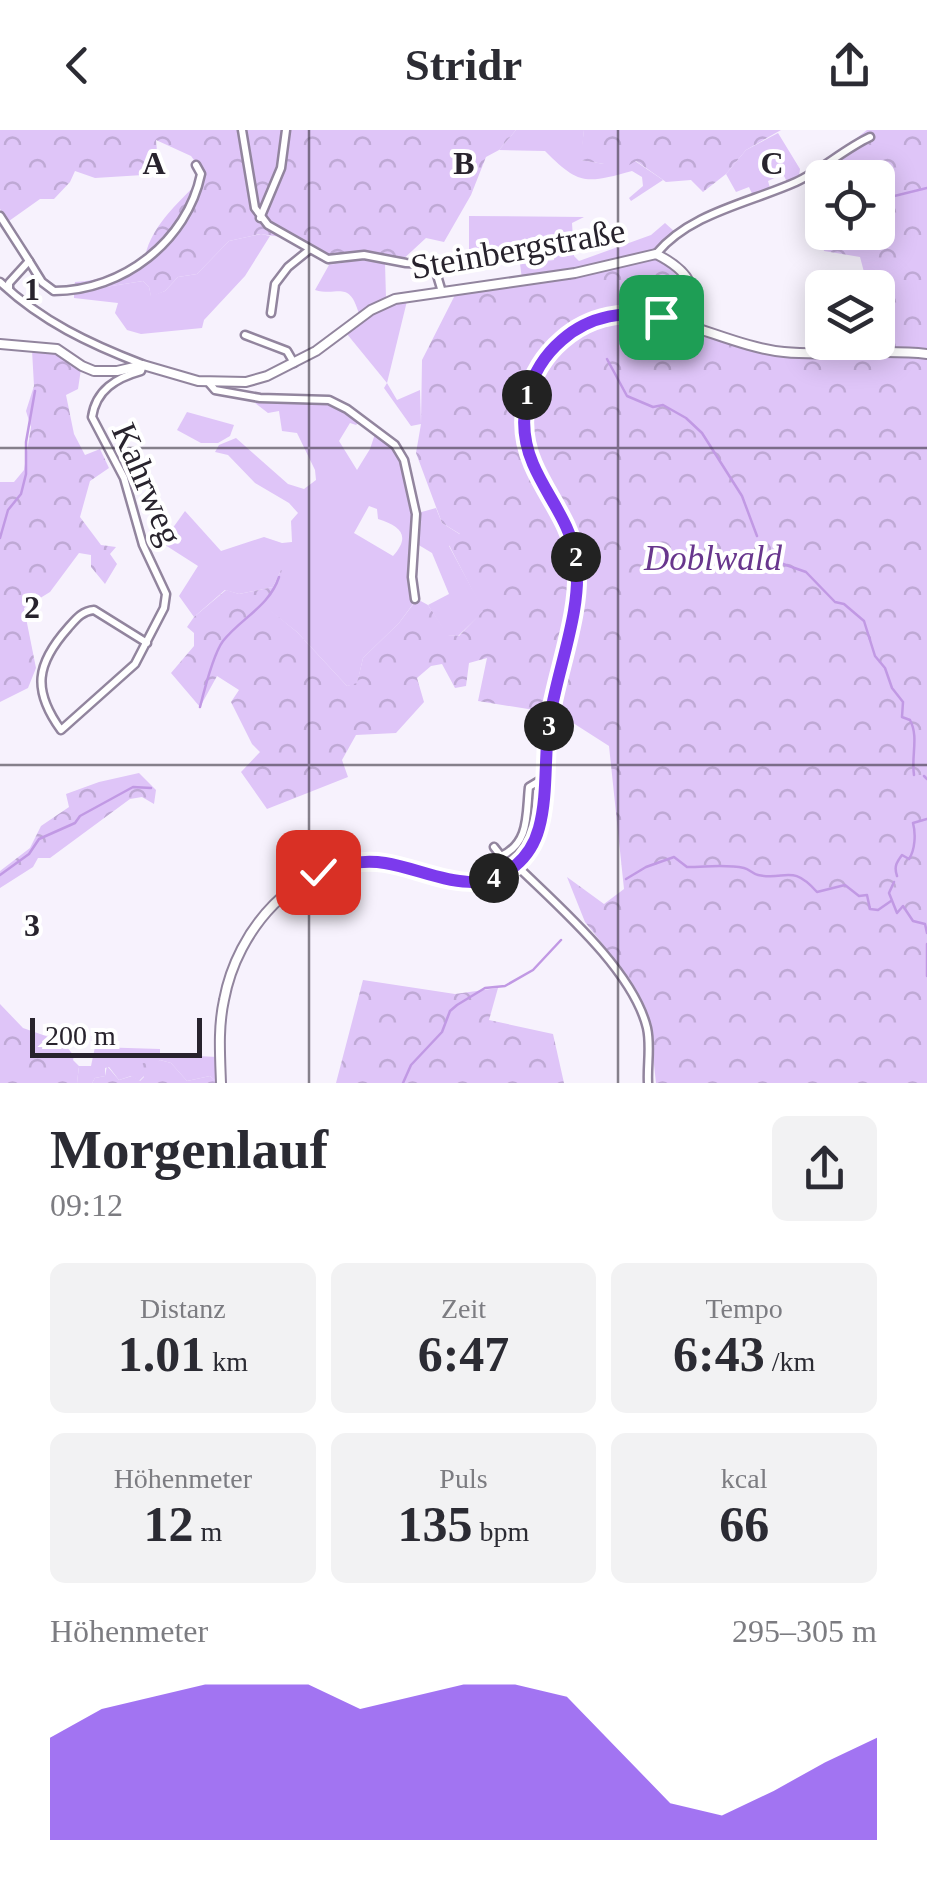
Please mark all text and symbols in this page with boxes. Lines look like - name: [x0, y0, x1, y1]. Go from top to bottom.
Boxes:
- icon: back: [50, 38, 105, 93]
- icon: share: [822, 38, 877, 93]
- text: Stridr: [405, 40, 522, 90]
- text: A: [142, 145, 166, 181]
- text: B: [453, 145, 475, 181]
- text: C: [760, 145, 784, 181]
- map controls: [805, 160, 895, 360]
- button: locate: [805, 160, 895, 250]
- street label: Steinbergstraße: [408, 211, 628, 287]
- button: layers: [805, 270, 895, 360]
- text: 1: [24, 271, 40, 307]
- pin: [619, 275, 704, 360]
- icon: arrive: [634, 290, 689, 345]
- pin: 1: [502, 370, 552, 420]
- text: 1: [520, 379, 534, 410]
- street label: Kahrweg: [104, 417, 190, 551]
- pin: 2: [551, 532, 601, 582]
- park label: Doblwald: [643, 539, 783, 578]
- text: 2: [569, 541, 583, 572]
- text: 2: [24, 589, 40, 625]
- pin: 3: [524, 701, 574, 751]
- text: 3: [542, 710, 556, 741]
- pin: [276, 830, 361, 915]
- icon: check: [291, 845, 346, 900]
- pin: 4: [469, 853, 519, 903]
- text: 4: [487, 862, 501, 893]
- text: 3: [24, 907, 40, 943]
- scale bar: [30, 1013, 202, 1058]
- text: 200 m: [45, 1020, 116, 1051]
- button: share: [772, 1116, 877, 1221]
- text: Morgenlauf: [50, 1119, 328, 1180]
- text: 09:12: [50, 1187, 123, 1223]
- text: Distanz: [140, 1293, 226, 1324]
- text: Zeit: [441, 1293, 486, 1324]
- text: Tempo: [705, 1293, 783, 1324]
- text: 1.01: [118, 1326, 205, 1382]
- text: 6:47: [418, 1326, 509, 1382]
- text: 6:43: [673, 1326, 765, 1382]
- text: km: [205, 1346, 248, 1377]
- text: /km: [765, 1346, 815, 1377]
- text: Höhenmeter: [114, 1463, 252, 1494]
- text: Puls: [439, 1463, 488, 1494]
- text: kcal: [721, 1463, 767, 1494]
- text: 12: [143, 1496, 193, 1552]
- text: 135: [398, 1496, 473, 1552]
- text: 66: [719, 1496, 769, 1552]
- text: m: [193, 1516, 222, 1547]
- text: bpm: [473, 1516, 529, 1547]
- text: Höhenmeter: [50, 1613, 208, 1649]
- text: 295–305 m: [732, 1613, 877, 1649]

